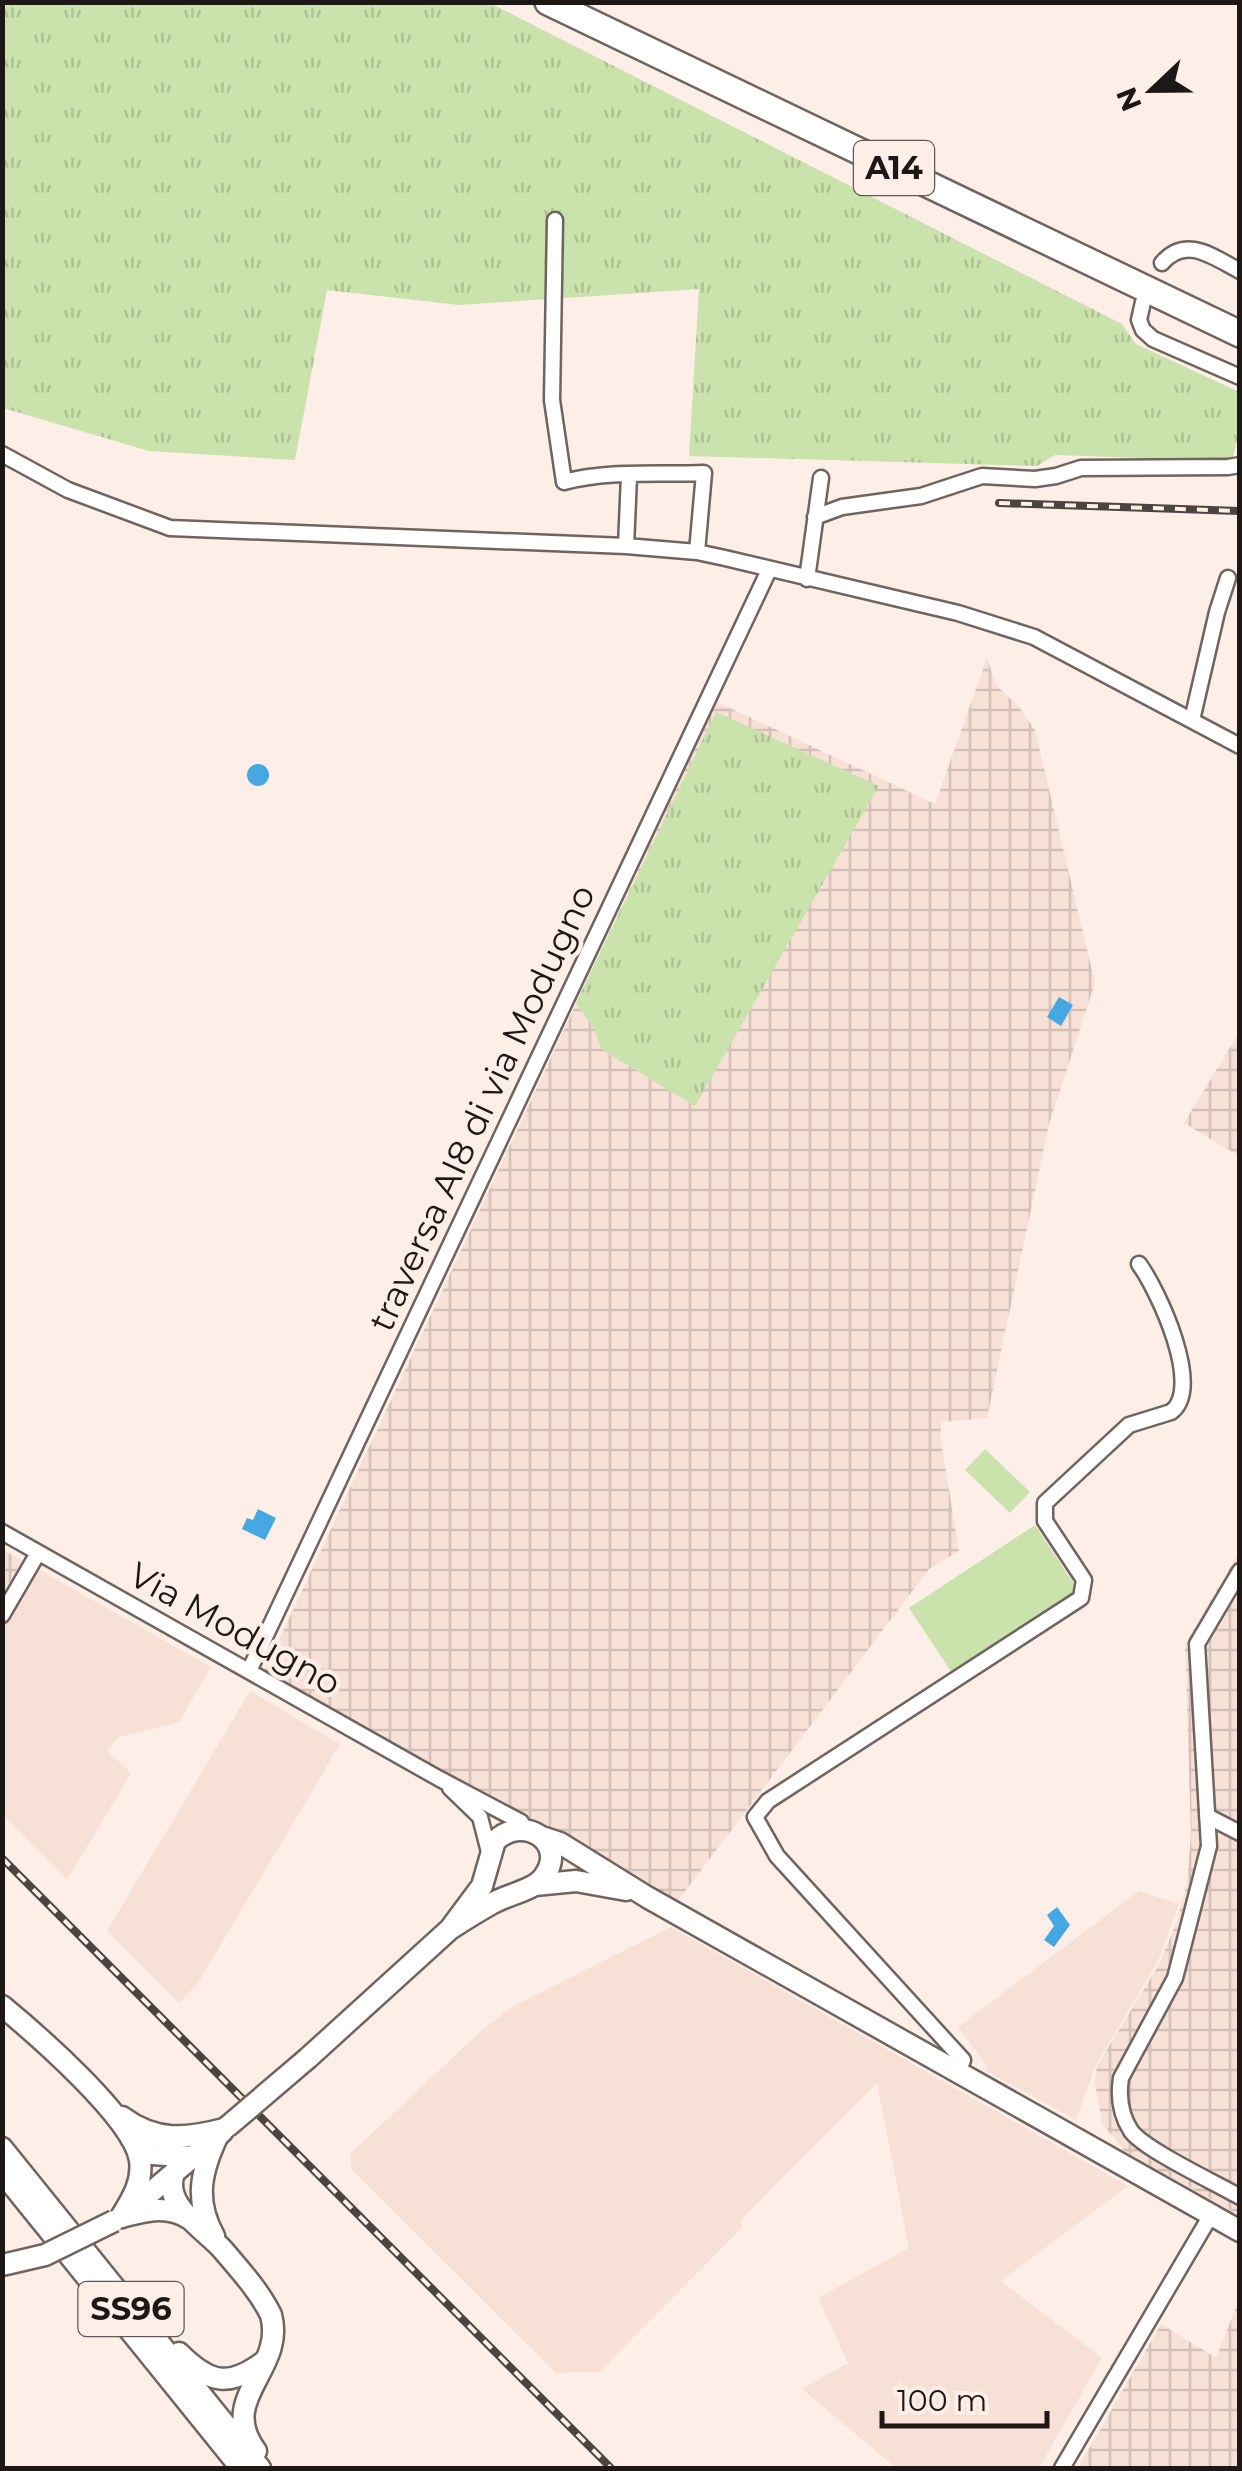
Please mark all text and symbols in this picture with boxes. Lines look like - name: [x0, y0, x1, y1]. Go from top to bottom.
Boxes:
- north arrow: [1102, 40, 1202, 140]
- text: N: [1109, 83, 1149, 116]
- road number: A14: [854, 141, 934, 195]
- street label: traversa AI8 di via Modugno: [359, 878, 604, 1338]
- street label: Via Modugno: [122, 1553, 349, 1704]
- road number: SS96: [78, 2282, 184, 2336]
- scale bar: [882, 2366, 1047, 2428]
- text: 100 m: [897, 2382, 987, 2419]

